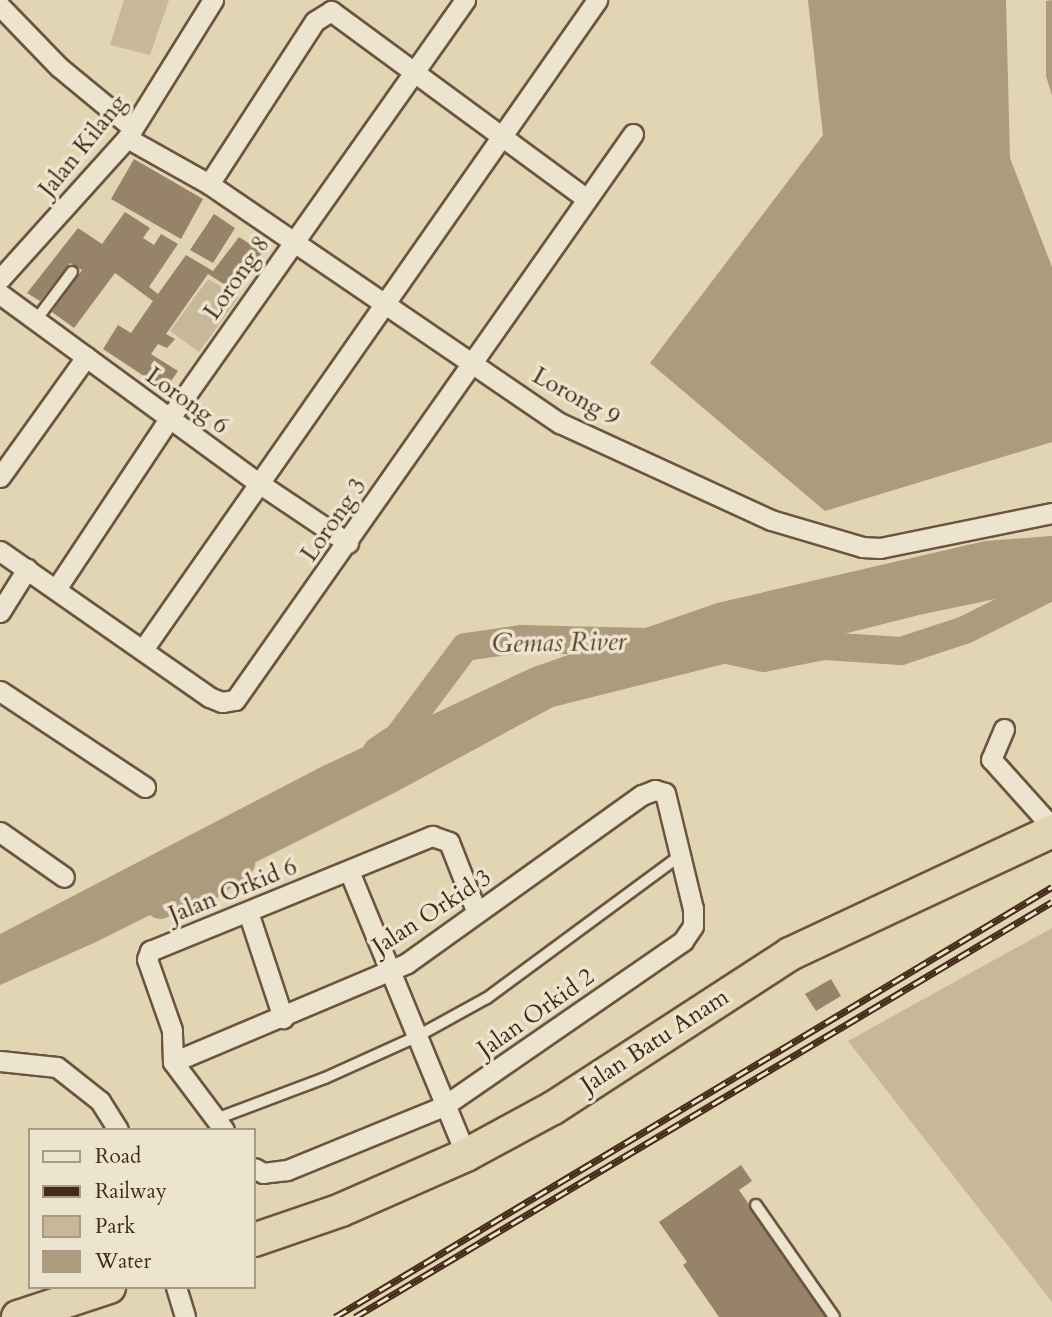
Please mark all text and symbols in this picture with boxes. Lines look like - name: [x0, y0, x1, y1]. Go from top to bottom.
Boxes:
- street label: Jalan Kilang: [33, 89, 133, 203]
- street label: Lorong 8: [198, 231, 276, 325]
- street label: Lorong 6: [140, 361, 234, 441]
- street label: Lorong 9: [527, 361, 625, 433]
- street label: Lorong 3: [295, 473, 373, 567]
- water label: Gemas River: [492, 626, 626, 660]
- street label: Jalan Orkid 6: [165, 852, 301, 930]
- street label: Jalan Orkid 3: [367, 863, 497, 961]
- street label: Jalan Orkid 2: [472, 962, 600, 1064]
- street label: Jalan Batu Anam: [576, 983, 734, 1099]
- legend: [28, 1128, 256, 1289]
- text: Road: [95, 1142, 141, 1171]
- text: Railway: [95, 1177, 167, 1206]
- text: Park: [95, 1212, 135, 1241]
- text: Water: [95, 1247, 151, 1276]

